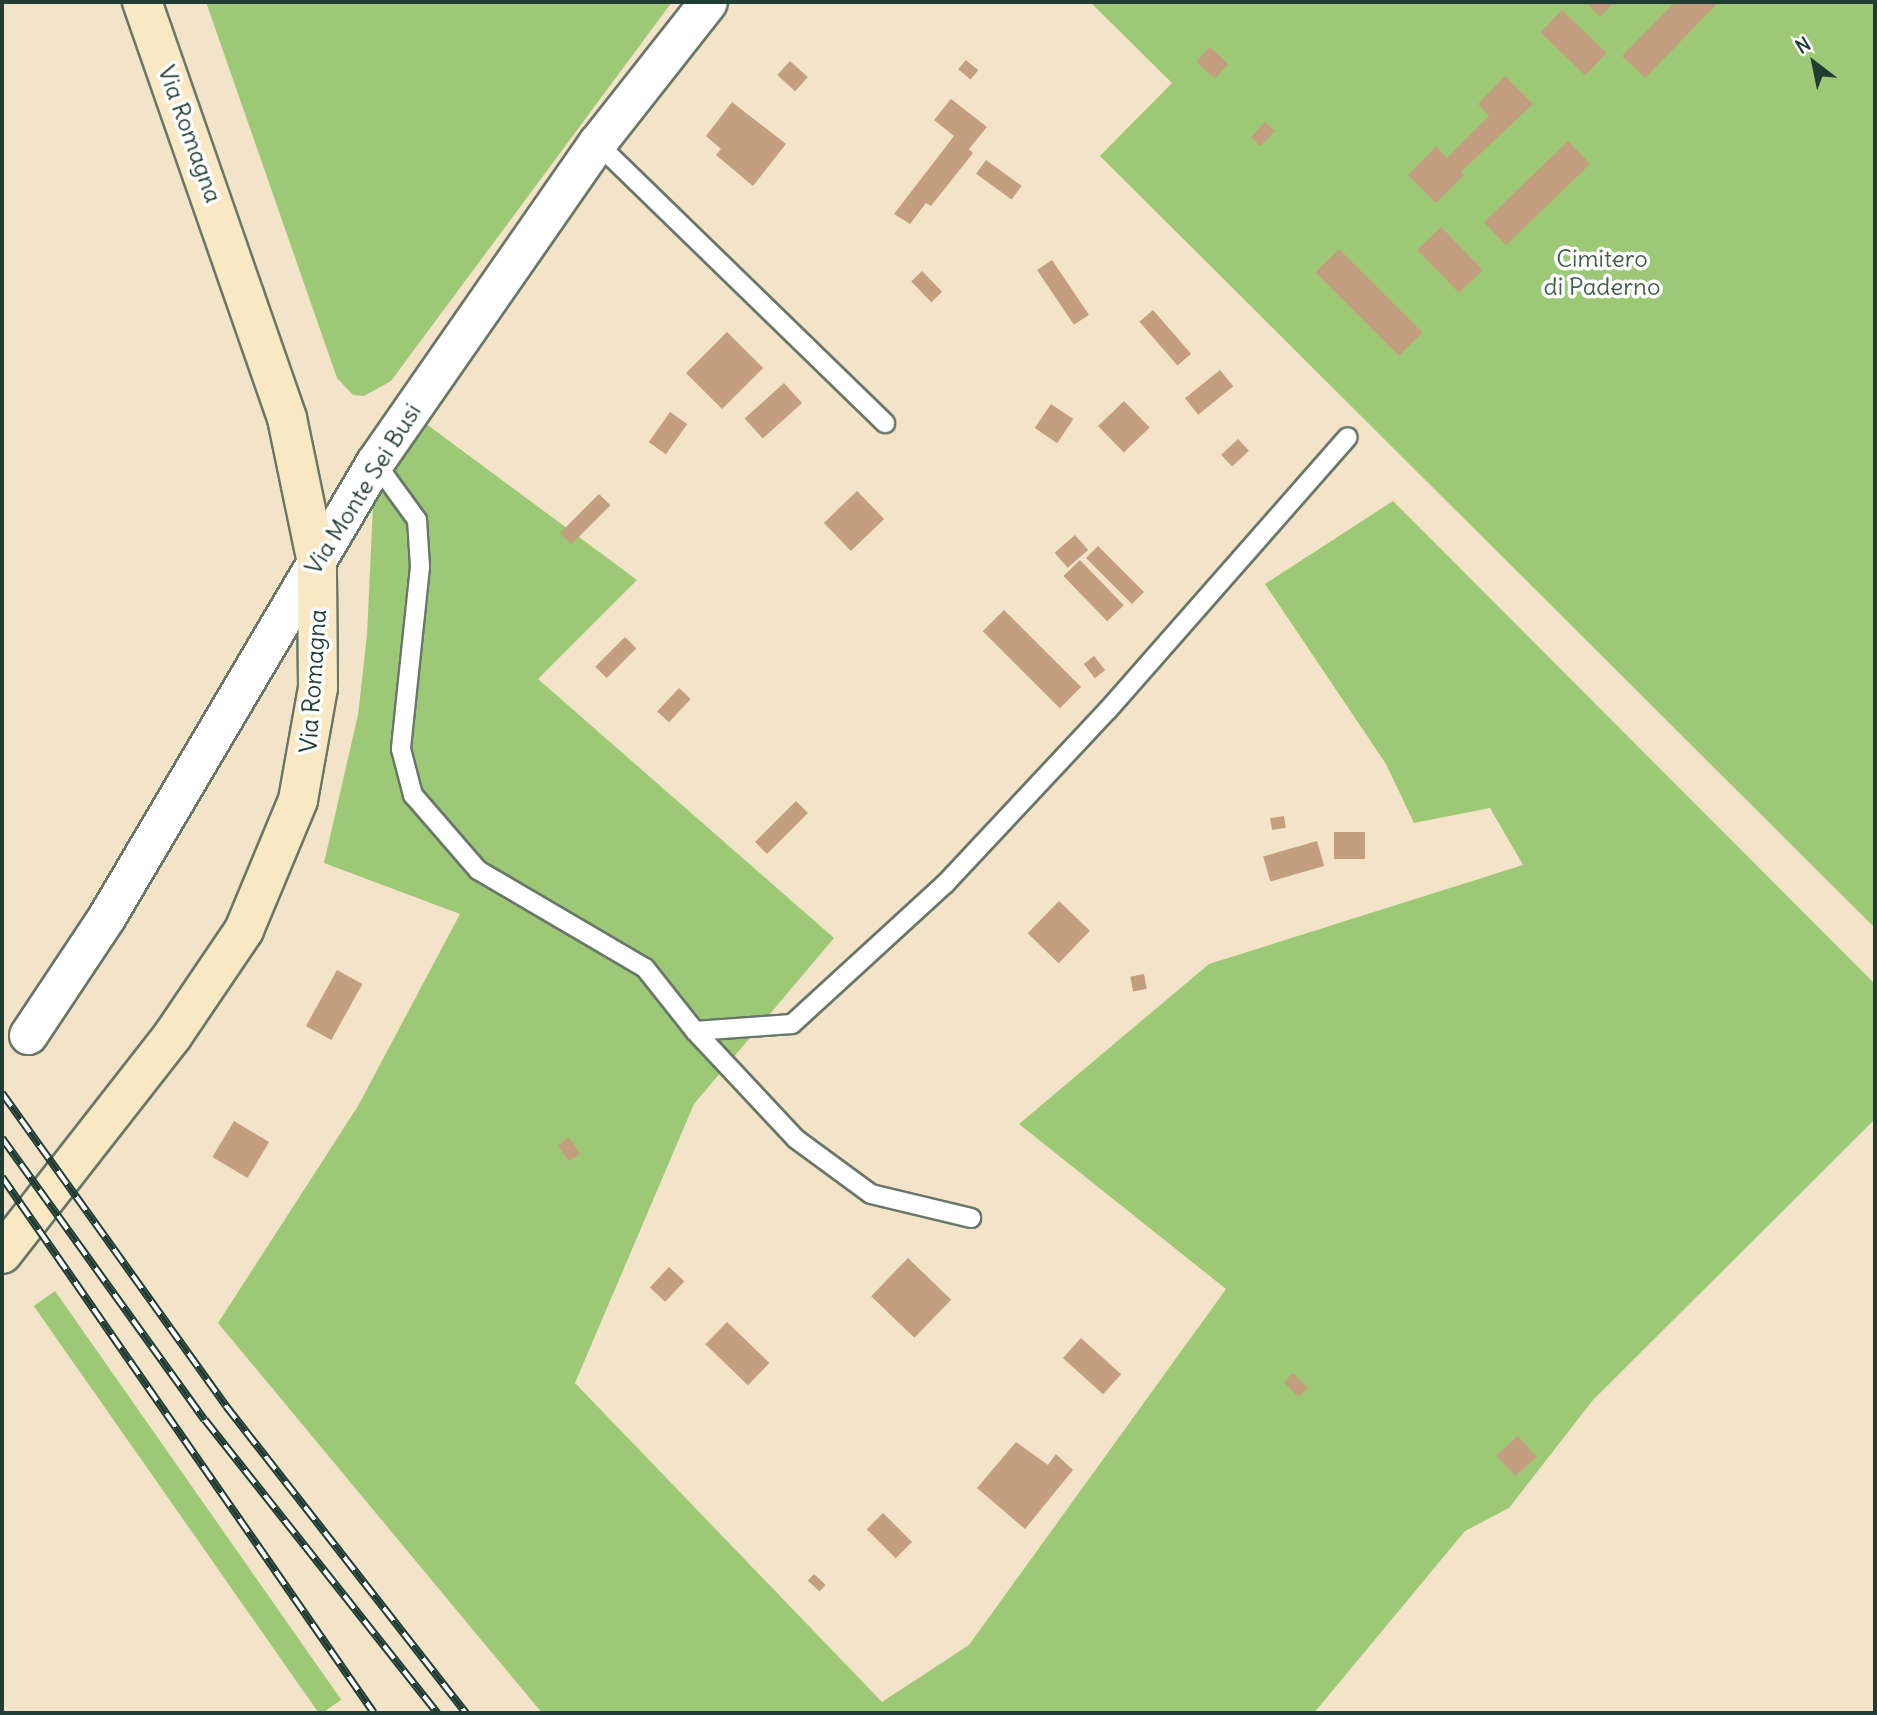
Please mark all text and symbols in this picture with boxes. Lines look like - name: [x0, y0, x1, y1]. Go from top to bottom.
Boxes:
- north arrow: [1779, 28, 1849, 98]
- text: N: [1791, 32, 1815, 59]
- street label: Via Romagna: [152, 61, 228, 207]
- park label: Cimitero di Paderno: [1544, 245, 1660, 301]
- street label: Via Monte Sei Busi: [299, 398, 427, 580]
- street label: Via Romagna: [294, 608, 332, 754]

